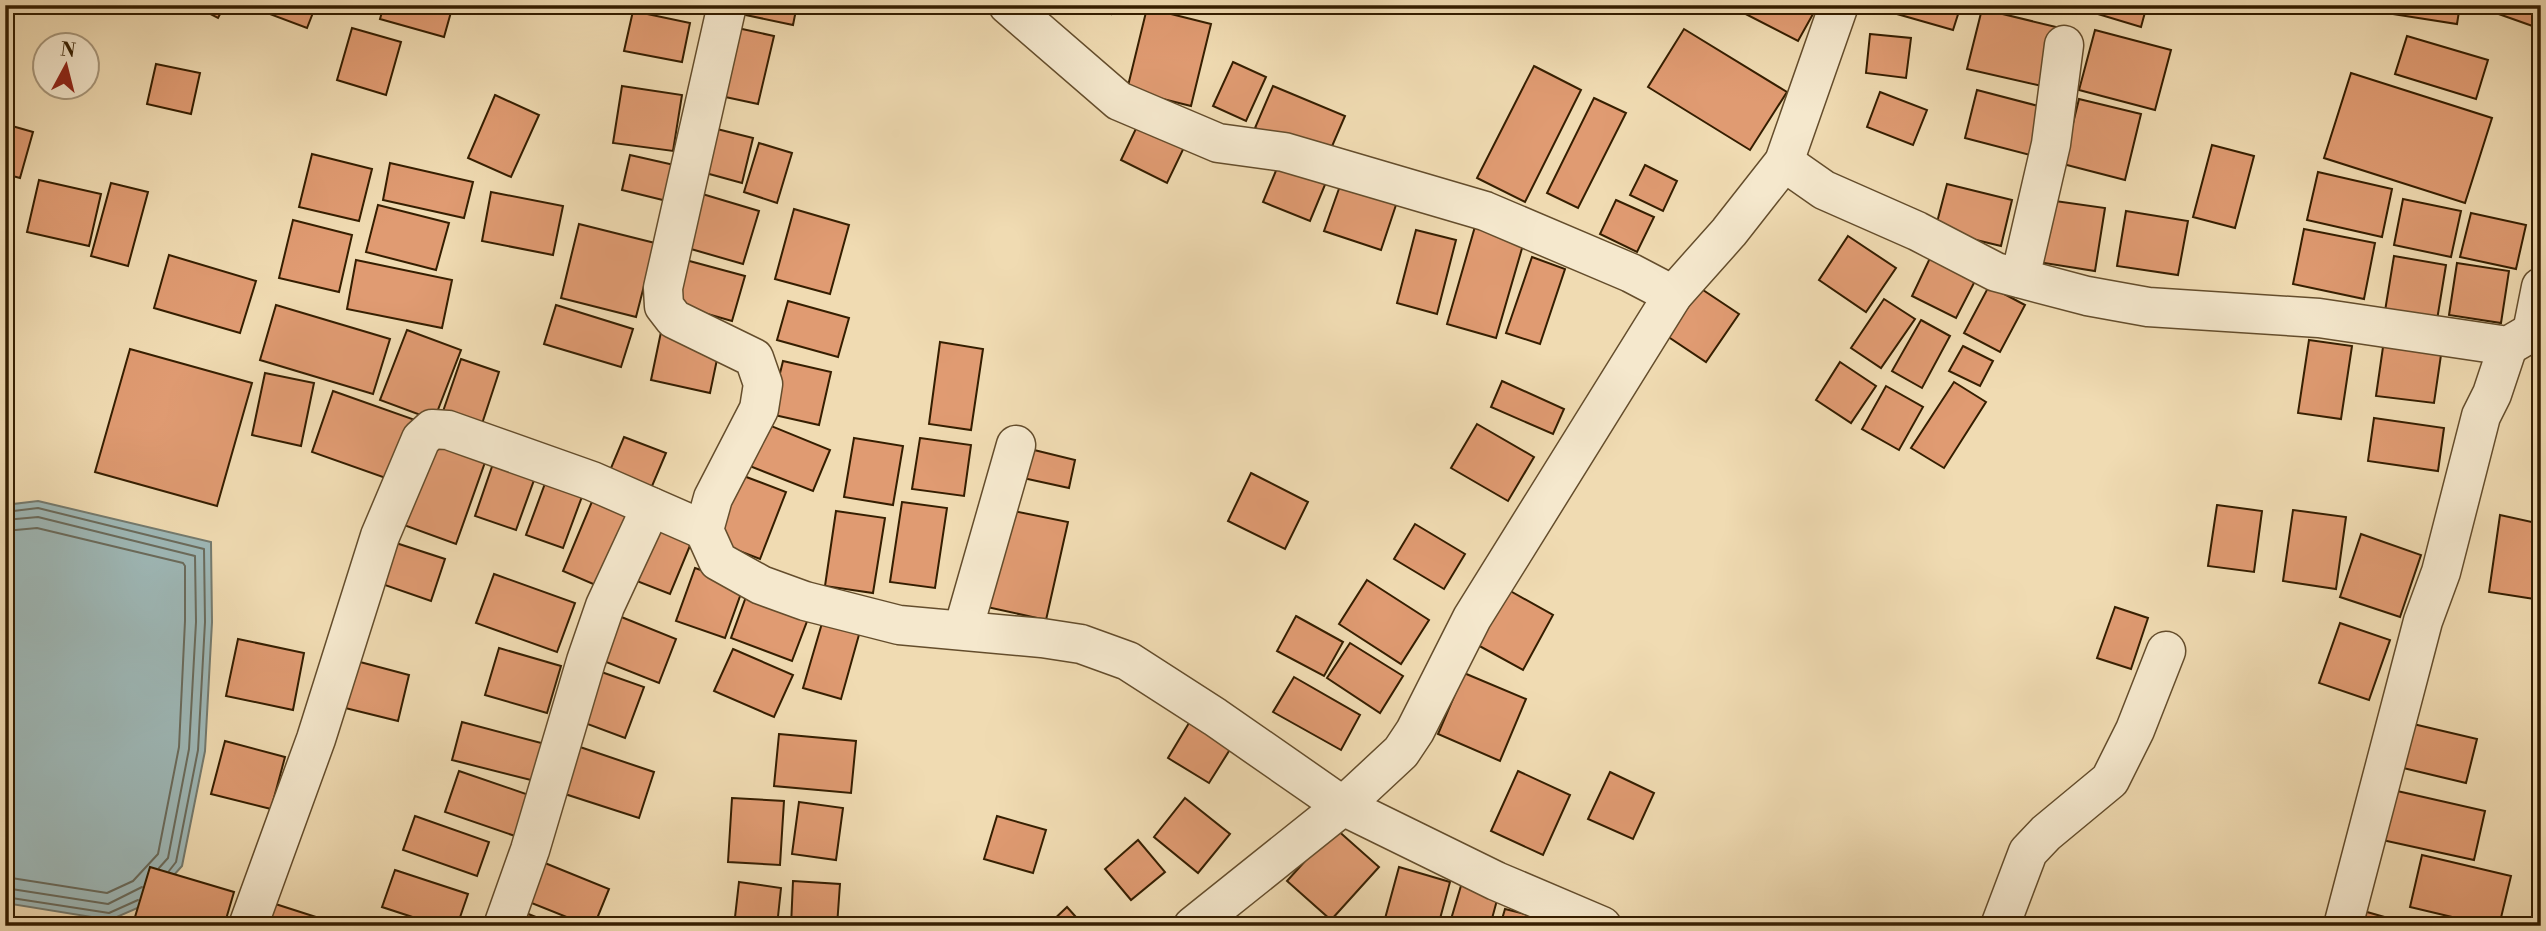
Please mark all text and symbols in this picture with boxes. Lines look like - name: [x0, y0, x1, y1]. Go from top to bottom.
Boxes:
- north arrow: [32, 32, 102, 102]
- text: N: [59, 37, 77, 63]

